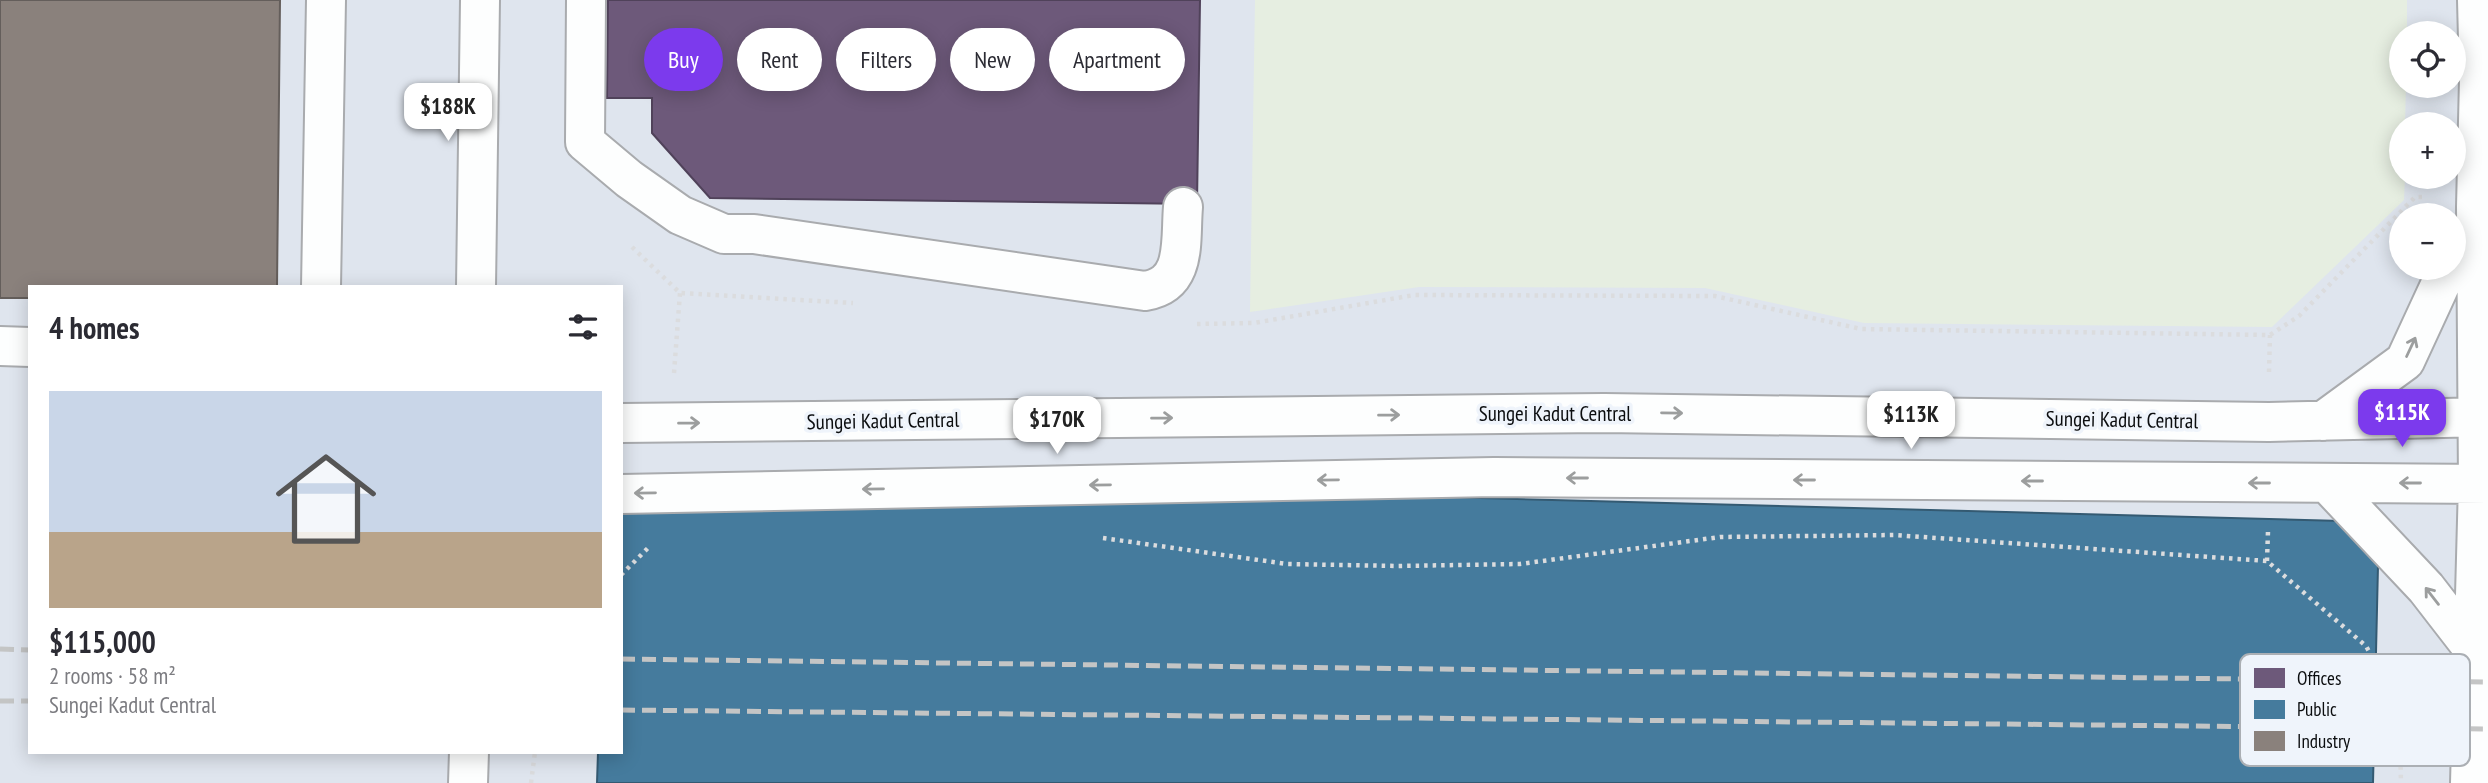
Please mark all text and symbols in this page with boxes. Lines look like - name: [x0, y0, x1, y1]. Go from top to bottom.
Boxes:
- map controls: [2389, 21, 2466, 280]
- button: locate: [2389, 21, 2466, 98]
- chip: Buy: [644, 28, 723, 91]
- chip: Rent: [737, 28, 822, 91]
- chip: Filters: [836, 28, 936, 91]
- chip: New: [950, 28, 1035, 91]
- chip: Apartment: [1049, 28, 1185, 91]
- pin: $188K: [399, 83, 497, 143]
- text: $188K: [420, 91, 476, 120]
- button: +: [2389, 112, 2466, 189]
- button: −: [2389, 203, 2466, 280]
- text: 4 homes: [49, 308, 140, 347]
- icon: filters: [564, 308, 602, 346]
- one-way arrow: [2405, 337, 2418, 358]
- pin: $115K: [2353, 390, 2451, 449]
- pin: $113K: [1862, 392, 1960, 451]
- pin: $170K: [1008, 396, 1106, 456]
- text: $115K: [2374, 397, 2430, 426]
- text: $113K: [1883, 399, 1939, 428]
- street label: Sungei Kadut Central: [1479, 400, 1631, 427]
- text: $170K: [1029, 404, 1085, 433]
- street label: Sungei Kadut Central: [2045, 405, 2199, 434]
- street label: Sungei Kadut Central: [806, 406, 960, 435]
- one-way arrow: [1661, 407, 1684, 420]
- one-way arrow: [1378, 408, 1401, 422]
- one-way arrow: [1150, 411, 1173, 425]
- one-way arrow: [678, 416, 701, 430]
- icon: home: [263, 436, 389, 562]
- one-way arrow: [1566, 471, 1589, 485]
- one-way arrow: [1793, 473, 1816, 487]
- one-way arrow: [1316, 474, 1339, 487]
- one-way arrow: [2021, 474, 2044, 488]
- one-way arrow: [2248, 476, 2271, 490]
- one-way arrow: [2399, 477, 2422, 490]
- one-way arrow: [1089, 478, 1112, 491]
- one-way arrow: [862, 482, 885, 496]
- one-way arrow: [634, 486, 657, 500]
- one-way arrow: [2425, 587, 2440, 605]
- text: $115,000: [49, 622, 156, 661]
- legend: [2240, 654, 2470, 766]
- text: 2 rooms · 58 m²: [49, 661, 176, 690]
- text: Offices: [2297, 666, 2341, 690]
- text: Sungei Kadut Central: [49, 690, 216, 719]
- text: Public: [2297, 697, 2337, 721]
- text: Industry: [2297, 729, 2351, 753]

